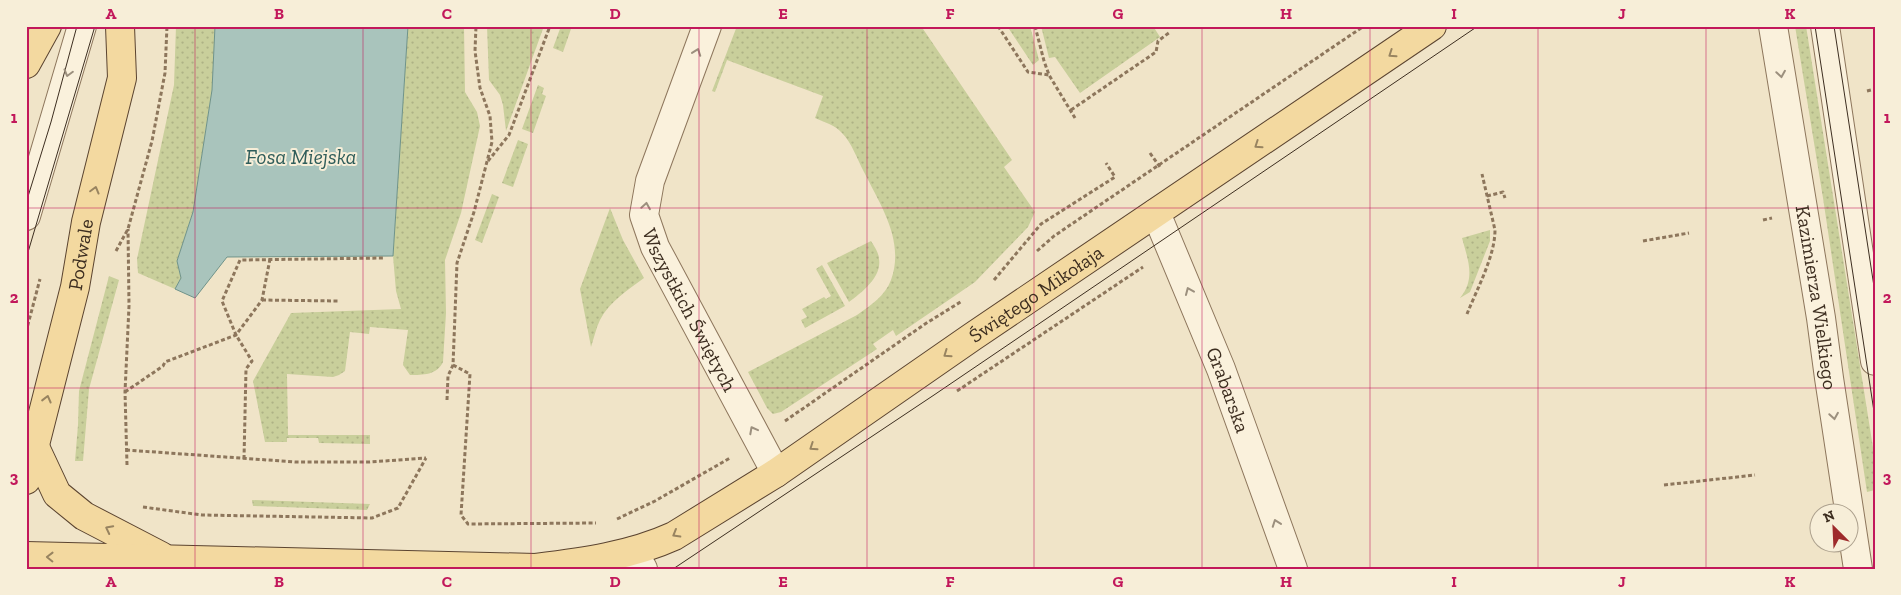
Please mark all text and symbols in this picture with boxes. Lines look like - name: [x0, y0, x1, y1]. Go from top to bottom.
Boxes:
- text: A: [106, 4, 117, 23]
- text: B: [274, 4, 284, 23]
- text: C: [442, 4, 452, 23]
- text: D: [609, 4, 621, 23]
- text: E: [778, 4, 788, 23]
- text: F: [945, 4, 955, 23]
- text: G: [1113, 4, 1124, 23]
- text: H: [1280, 4, 1292, 23]
- text: I: [1451, 4, 1457, 23]
- text: J: [1618, 4, 1626, 23]
- text: K: [1785, 4, 1796, 23]
- one-way arrow: [1388, 48, 1398, 57]
- one-way arrow: [691, 49, 701, 57]
- one-way arrow: [64, 68, 74, 77]
- one-way arrow: [1775, 70, 1785, 79]
- text: 1: [11, 108, 18, 127]
- text: 1: [1884, 108, 1891, 127]
- one-way arrow: [1254, 139, 1263, 148]
- water label: Fosa Miejska: [246, 144, 356, 169]
- one-way arrow: [89, 185, 100, 194]
- one-way arrow: [640, 202, 650, 211]
- street label: Kazimierza Wielkiego: [1791, 204, 1843, 391]
- street label: Podwale: [63, 217, 98, 292]
- street label: Wszystkich Świętych: [637, 225, 742, 396]
- street label: Świętego Mikołaja: [964, 240, 1108, 348]
- one-way arrow: [1184, 287, 1195, 296]
- text: 2: [10, 288, 19, 307]
- text: 2: [1883, 288, 1892, 307]
- street label: Grabarska: [1201, 343, 1255, 436]
- one-way arrow: [943, 348, 953, 357]
- one-way arrow: [41, 396, 51, 404]
- one-way arrow: [1829, 412, 1839, 421]
- one-way arrow: [749, 426, 759, 435]
- one-way arrow: [809, 441, 819, 450]
- text: 3: [10, 468, 19, 487]
- text: 3: [1883, 468, 1892, 487]
- north arrow: [1808, 502, 1858, 552]
- text: N: [1821, 507, 1838, 527]
- one-way arrow: [1272, 519, 1282, 528]
- one-way arrow: [106, 525, 115, 535]
- one-way arrow: [673, 528, 682, 538]
- one-way arrow: [45, 552, 53, 562]
- text: A: [106, 572, 117, 591]
- text: B: [274, 572, 284, 591]
- text: C: [442, 572, 452, 591]
- text: D: [609, 572, 621, 591]
- text: E: [778, 572, 788, 591]
- text: F: [945, 572, 955, 591]
- text: G: [1113, 572, 1124, 591]
- text: H: [1280, 572, 1292, 591]
- text: I: [1451, 572, 1457, 591]
- text: J: [1618, 572, 1626, 591]
- text: K: [1785, 572, 1796, 591]

